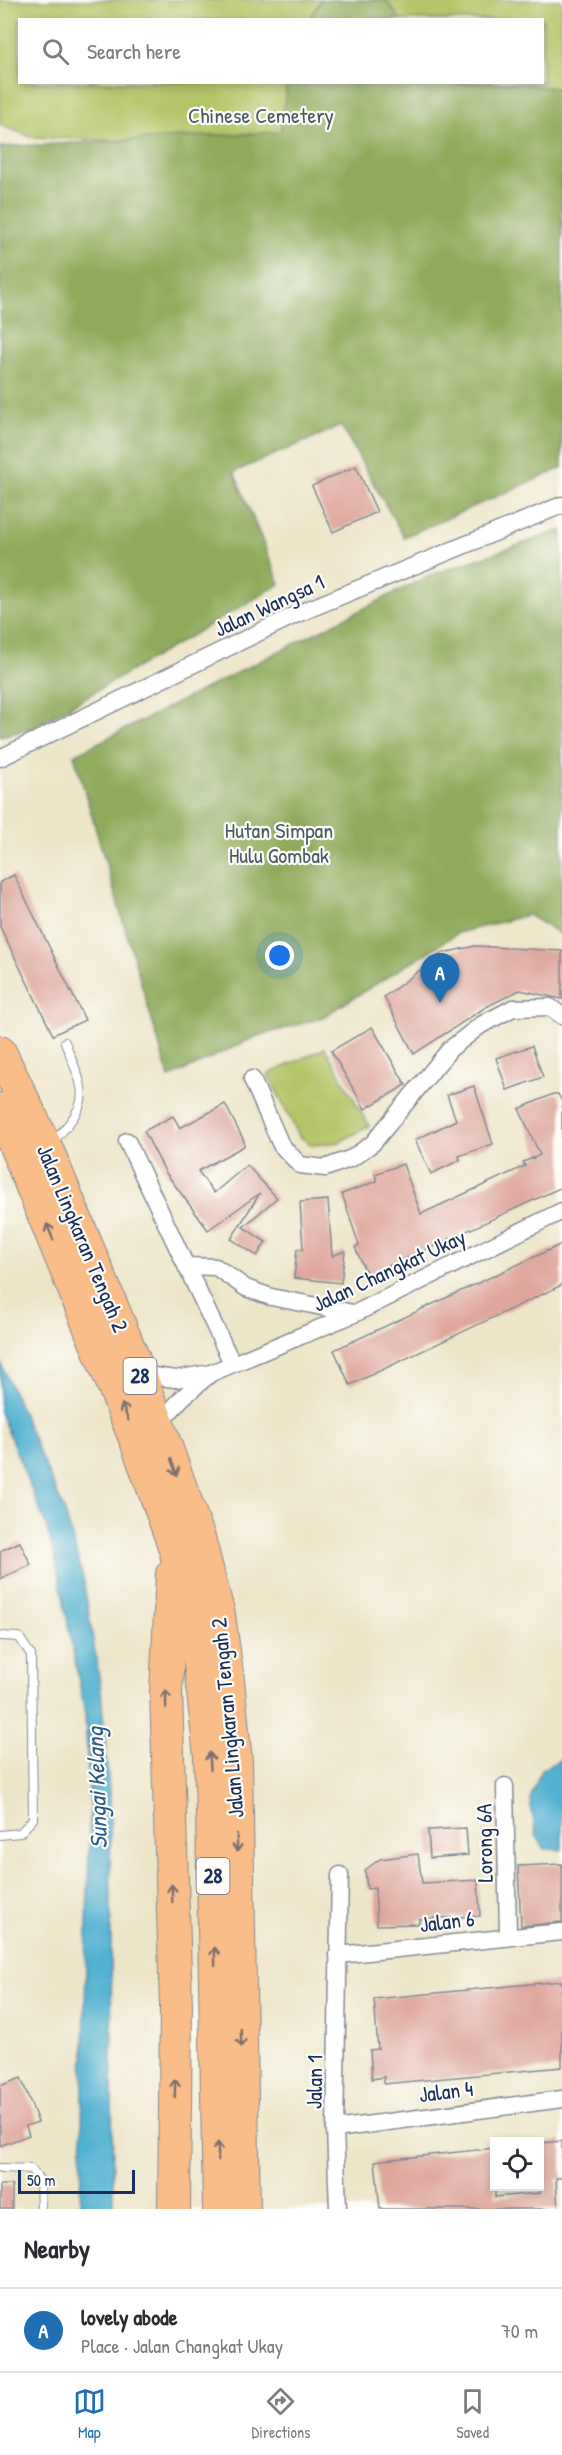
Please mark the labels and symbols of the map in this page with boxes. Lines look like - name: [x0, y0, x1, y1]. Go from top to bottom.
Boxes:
- park label: Chinese Cemetery: [188, 100, 334, 130]
- street label: Jalan Wangsa 1: [209, 566, 329, 644]
- park label: Hutan Simpan Hulu Gombak: [225, 815, 333, 870]
- your location: [265, 941, 294, 970]
- pin: A: [420, 954, 460, 1003]
- street label: Jalan Lingkaran Tengah 2: [30, 1140, 136, 1337]
- street label: Jalan Changkat Ukay: [308, 1221, 470, 1319]
- one-way arrow: [44, 1223, 55, 1241]
- road number: 28: [124, 1358, 156, 1394]
- one-way arrow: [118, 1403, 129, 1422]
- one-way arrow: [169, 1458, 180, 1476]
- street label: Jalan Lingkaran Tengah 2: [203, 1616, 251, 1819]
- one-way arrow: [161, 1689, 172, 1709]
- water label: Sungai Kelang: [78, 1725, 115, 1849]
- one-way arrow: [204, 1751, 215, 1771]
- street label: Lorong 6A: [468, 1803, 500, 1883]
- one-way arrow: [232, 1833, 243, 1853]
- road number: 28: [196, 1858, 230, 1894]
- one-way arrow: [167, 1883, 178, 1903]
- street label: Jalan 6: [418, 1903, 476, 1939]
- one-way arrow: [209, 1946, 220, 1966]
- one-way arrow: [235, 2028, 247, 2048]
- street label: Jalan 1: [299, 2055, 329, 2109]
- street label: Jalan 4: [417, 2073, 475, 2109]
- one-way arrow: [169, 2078, 181, 2098]
- one-way arrow: [212, 2141, 224, 2161]
- scale bar: [18, 2167, 135, 2194]

